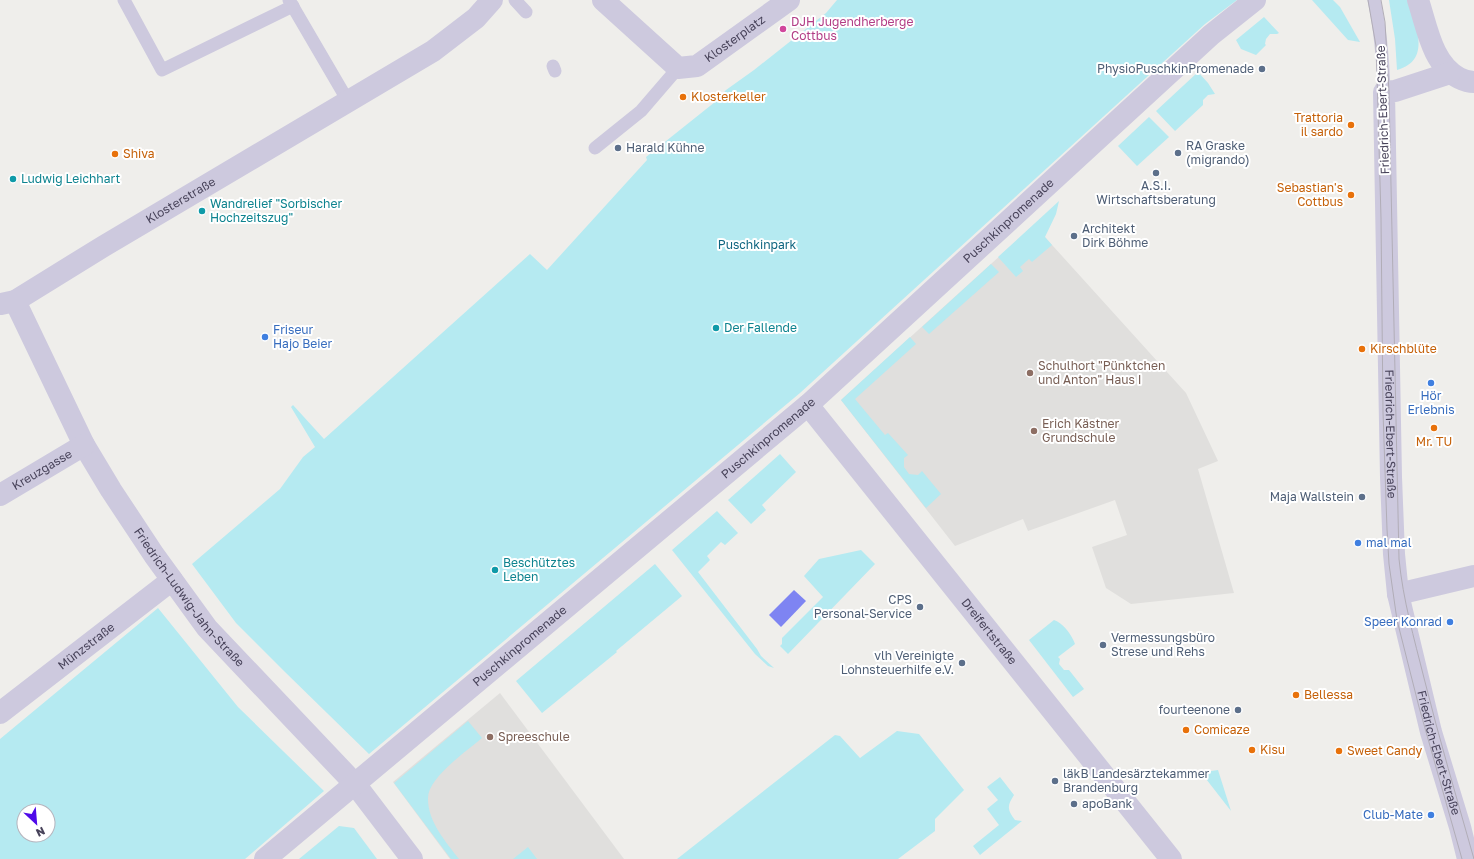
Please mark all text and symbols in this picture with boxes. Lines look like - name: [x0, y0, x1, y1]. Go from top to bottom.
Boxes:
- street label: Klosterplatz: [701, 12, 768, 65]
- place label: DJH Jugendherberge Cottbus: [791, 14, 914, 43]
- marker: DJH Jugendherberge Cottbus: [778, 24, 788, 34]
- street label: Friedrich-Ebert-Straße: [1373, 45, 1392, 175]
- place label: PhysioPuschkinPromenade: [1097, 61, 1254, 76]
- marker: PhysioPuschkinPromenade: [1257, 64, 1267, 74]
- place label: Klosterkeller: [691, 89, 766, 104]
- marker: Klosterkeller: [678, 92, 688, 102]
- place label: Trattoria il sardo: [1294, 110, 1343, 139]
- marker: Trattoria il sardo: [1346, 120, 1356, 130]
- place label: RA Graske (migrando): [1186, 138, 1250, 167]
- place label: Harald Kühne: [626, 140, 704, 155]
- marker: Harald Kühne: [613, 143, 623, 153]
- place label: Shiva: [123, 146, 154, 161]
- marker: RA Graske (migrando): [1173, 148, 1183, 158]
- marker: Shiva: [110, 149, 120, 159]
- marker: A.S.I. Wirtschaftsberatung: [1151, 168, 1161, 178]
- place label: Ludwig Leichhart: [21, 171, 120, 186]
- marker: Ludwig Leichhart: [8, 174, 18, 184]
- street label: Klosterstraße: [143, 174, 218, 227]
- street label: Puschkinpromenade: [960, 175, 1057, 266]
- place label: A.S.I. Wirtschaftsberatung: [1096, 178, 1216, 207]
- place label: Sebastian's Cottbus: [1277, 180, 1343, 209]
- marker: Sebastian's Cottbus: [1346, 190, 1356, 200]
- place label: Wandrelief "Sorbischer Hochzeitszug": [210, 196, 342, 225]
- marker: Wandrelief "Sorbischer Hochzeitszug": [197, 206, 207, 216]
- place label: Architekt Dirk Böhme: [1082, 221, 1148, 250]
- marker: Architekt Dirk Böhme: [1069, 231, 1079, 241]
- park label: Puschkinpark: [718, 237, 796, 252]
- place label: Der Fallende: [724, 320, 797, 335]
- place label: Friseur Hajo Beier: [273, 322, 332, 351]
- marker: Der Fallende: [711, 323, 721, 333]
- marker: Friseur Hajo Beier: [260, 332, 270, 342]
- place label: Kirschblüte: [1370, 341, 1437, 356]
- marker: Kirschblüte: [1357, 344, 1367, 354]
- place label: Schulhort "Pünktchen und Anton" Haus I: [1038, 358, 1165, 387]
- marker: Schulhort "Pünktchen und Anton" Haus I: [1025, 368, 1035, 378]
- street label: Friedrich-Ebert-Straße: [1382, 369, 1400, 499]
- marker: Hör Erlebnis: [1426, 378, 1436, 388]
- place label: Hör Erlebnis: [1407, 388, 1455, 417]
- street label: Puschkinpromenade: [718, 394, 818, 481]
- place label: Erich Kästner Grundschule: [1042, 416, 1120, 445]
- marker: Mr. TU: [1429, 423, 1439, 433]
- marker: Erich Kästner Grundschule: [1029, 426, 1039, 436]
- place label: Mr. TU: [1416, 434, 1452, 449]
- street label: Kreuzgasse: [9, 446, 75, 493]
- place label: Maja Wallstein: [1270, 489, 1354, 504]
- marker: Maja Wallstein: [1357, 492, 1367, 502]
- street label: Friedrich-Ludwig-Jahn-Straße: [131, 525, 248, 670]
- place label: mal mal: [1366, 535, 1412, 550]
- marker: mal mal: [1353, 538, 1363, 548]
- place label: Beschütztes Leben: [503, 555, 575, 584]
- marker: Beschütztes Leben: [490, 565, 500, 575]
- place label: CPS Personal-Service: [814, 592, 912, 621]
- street label: Dreifertstraße: [958, 595, 1021, 667]
- street label: Puschkinpromenade: [469, 602, 570, 689]
- marker: CPS Personal-Service: [915, 602, 925, 612]
- place label: Speer Konrad: [1364, 614, 1442, 629]
- marker: Speer Konrad: [1445, 617, 1455, 627]
- street label: Münzstraße: [55, 619, 117, 673]
- place label: Vermessungsbüro Strese und Rehs: [1111, 630, 1215, 659]
- marker: Vermessungsbüro Strese und Rehs: [1098, 640, 1108, 650]
- place label: vlh Vereinigte Lohnsteuerhilfe e.V.: [841, 648, 954, 677]
- marker: vlh Vereinigte Lohnsteuerhilfe e.V.: [957, 658, 967, 668]
- place label: Bellessa: [1304, 687, 1353, 702]
- street label: Friedrich-Ebert-Straße: [1414, 689, 1464, 817]
- marker: Bellessa: [1291, 690, 1301, 700]
- place label: fourteenone: [1159, 702, 1230, 717]
- marker: fourteenone: [1233, 705, 1243, 715]
- place label: Comicaze: [1194, 722, 1250, 737]
- marker: Comicaze: [1181, 725, 1191, 735]
- place label: Spreeschule: [498, 729, 570, 744]
- marker: Spreeschule: [485, 732, 495, 742]
- place label: Kisu: [1260, 742, 1285, 757]
- place label: Sweet Candy: [1347, 743, 1423, 758]
- marker: Kisu: [1247, 745, 1257, 755]
- marker: Sweet Candy: [1334, 746, 1344, 756]
- place label: läkB Landesärztekammer Brandenburg: [1063, 766, 1210, 795]
- marker: läkB Landesärztekammer Brandenburg: [1050, 776, 1060, 786]
- place label: apoBank: [1082, 796, 1133, 811]
- marker: apoBank: [1069, 799, 1079, 809]
- north arrow: [16, 803, 56, 843]
- place label: Club-Mate: [1363, 807, 1423, 822]
- marker: Club-Mate: [1426, 810, 1436, 820]
- text: N: [34, 825, 47, 840]

